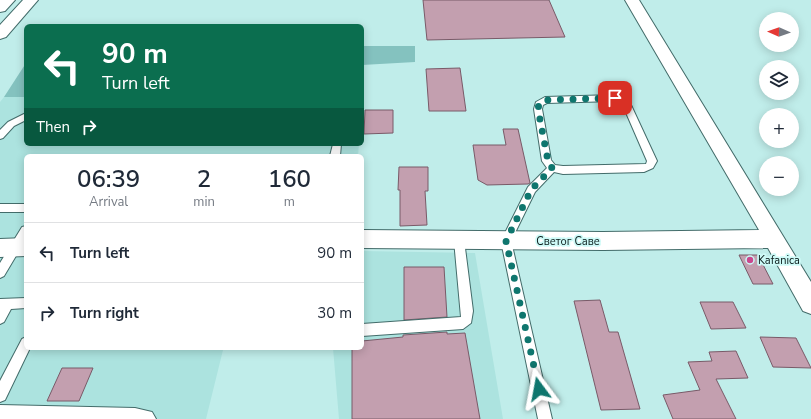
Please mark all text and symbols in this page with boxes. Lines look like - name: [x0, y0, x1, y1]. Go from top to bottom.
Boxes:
- north arrow: [759, 12, 799, 52]
- map controls: [759, 12, 799, 196]
- text: 90 m: [102, 35, 168, 73]
- icon: left: [36, 40, 88, 92]
- button: layers: [759, 60, 799, 100]
- text: Turn left: [102, 71, 170, 95]
- pin: [598, 81, 632, 115]
- icon: arrive: [604, 87, 626, 109]
- button: +: [759, 108, 799, 148]
- icon: right: [78, 116, 100, 138]
- text: Then: [36, 117, 70, 137]
- button: −: [759, 156, 799, 196]
- text: 06:39: [77, 163, 140, 195]
- text: 2: [197, 163, 211, 195]
- text: 160: [268, 163, 311, 195]
- text: Arrival: [89, 193, 128, 211]
- text: min: [193, 193, 215, 211]
- text: m: [284, 193, 295, 211]
- street label: Светог Саве: [536, 234, 600, 249]
- icon: left: [36, 242, 58, 264]
- text: Turn left: [70, 243, 129, 263]
- text: 90 m: [317, 243, 352, 263]
- place label: Kafanica: [758, 253, 800, 268]
- marker: Kafanica: [745, 255, 755, 265]
- icon: right: [36, 302, 58, 324]
- text: Turn right: [70, 303, 139, 323]
- text: 30 m: [317, 303, 352, 323]
- position arrow: [518, 368, 560, 410]

